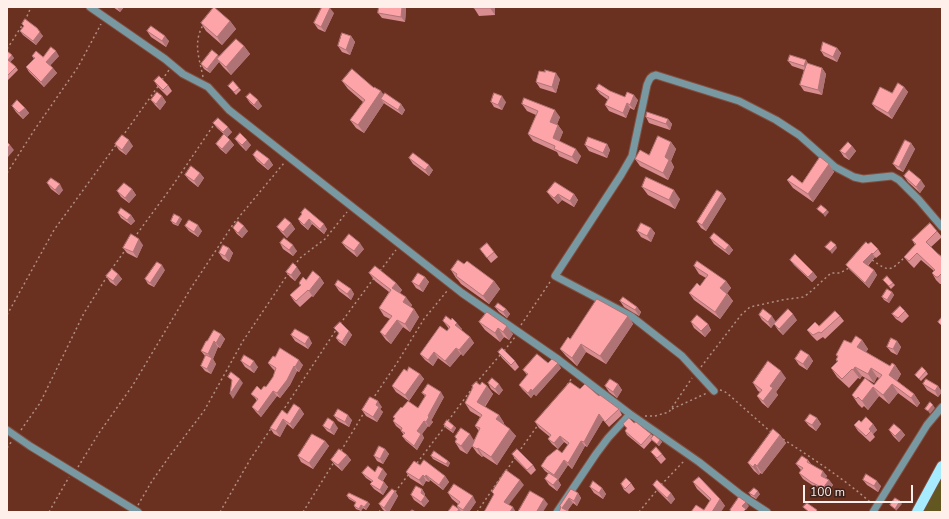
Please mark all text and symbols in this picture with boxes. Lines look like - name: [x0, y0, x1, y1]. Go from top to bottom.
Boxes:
- scale bar: [805, 477, 915, 503]
- text: 100 m: [810, 484, 845, 500]

